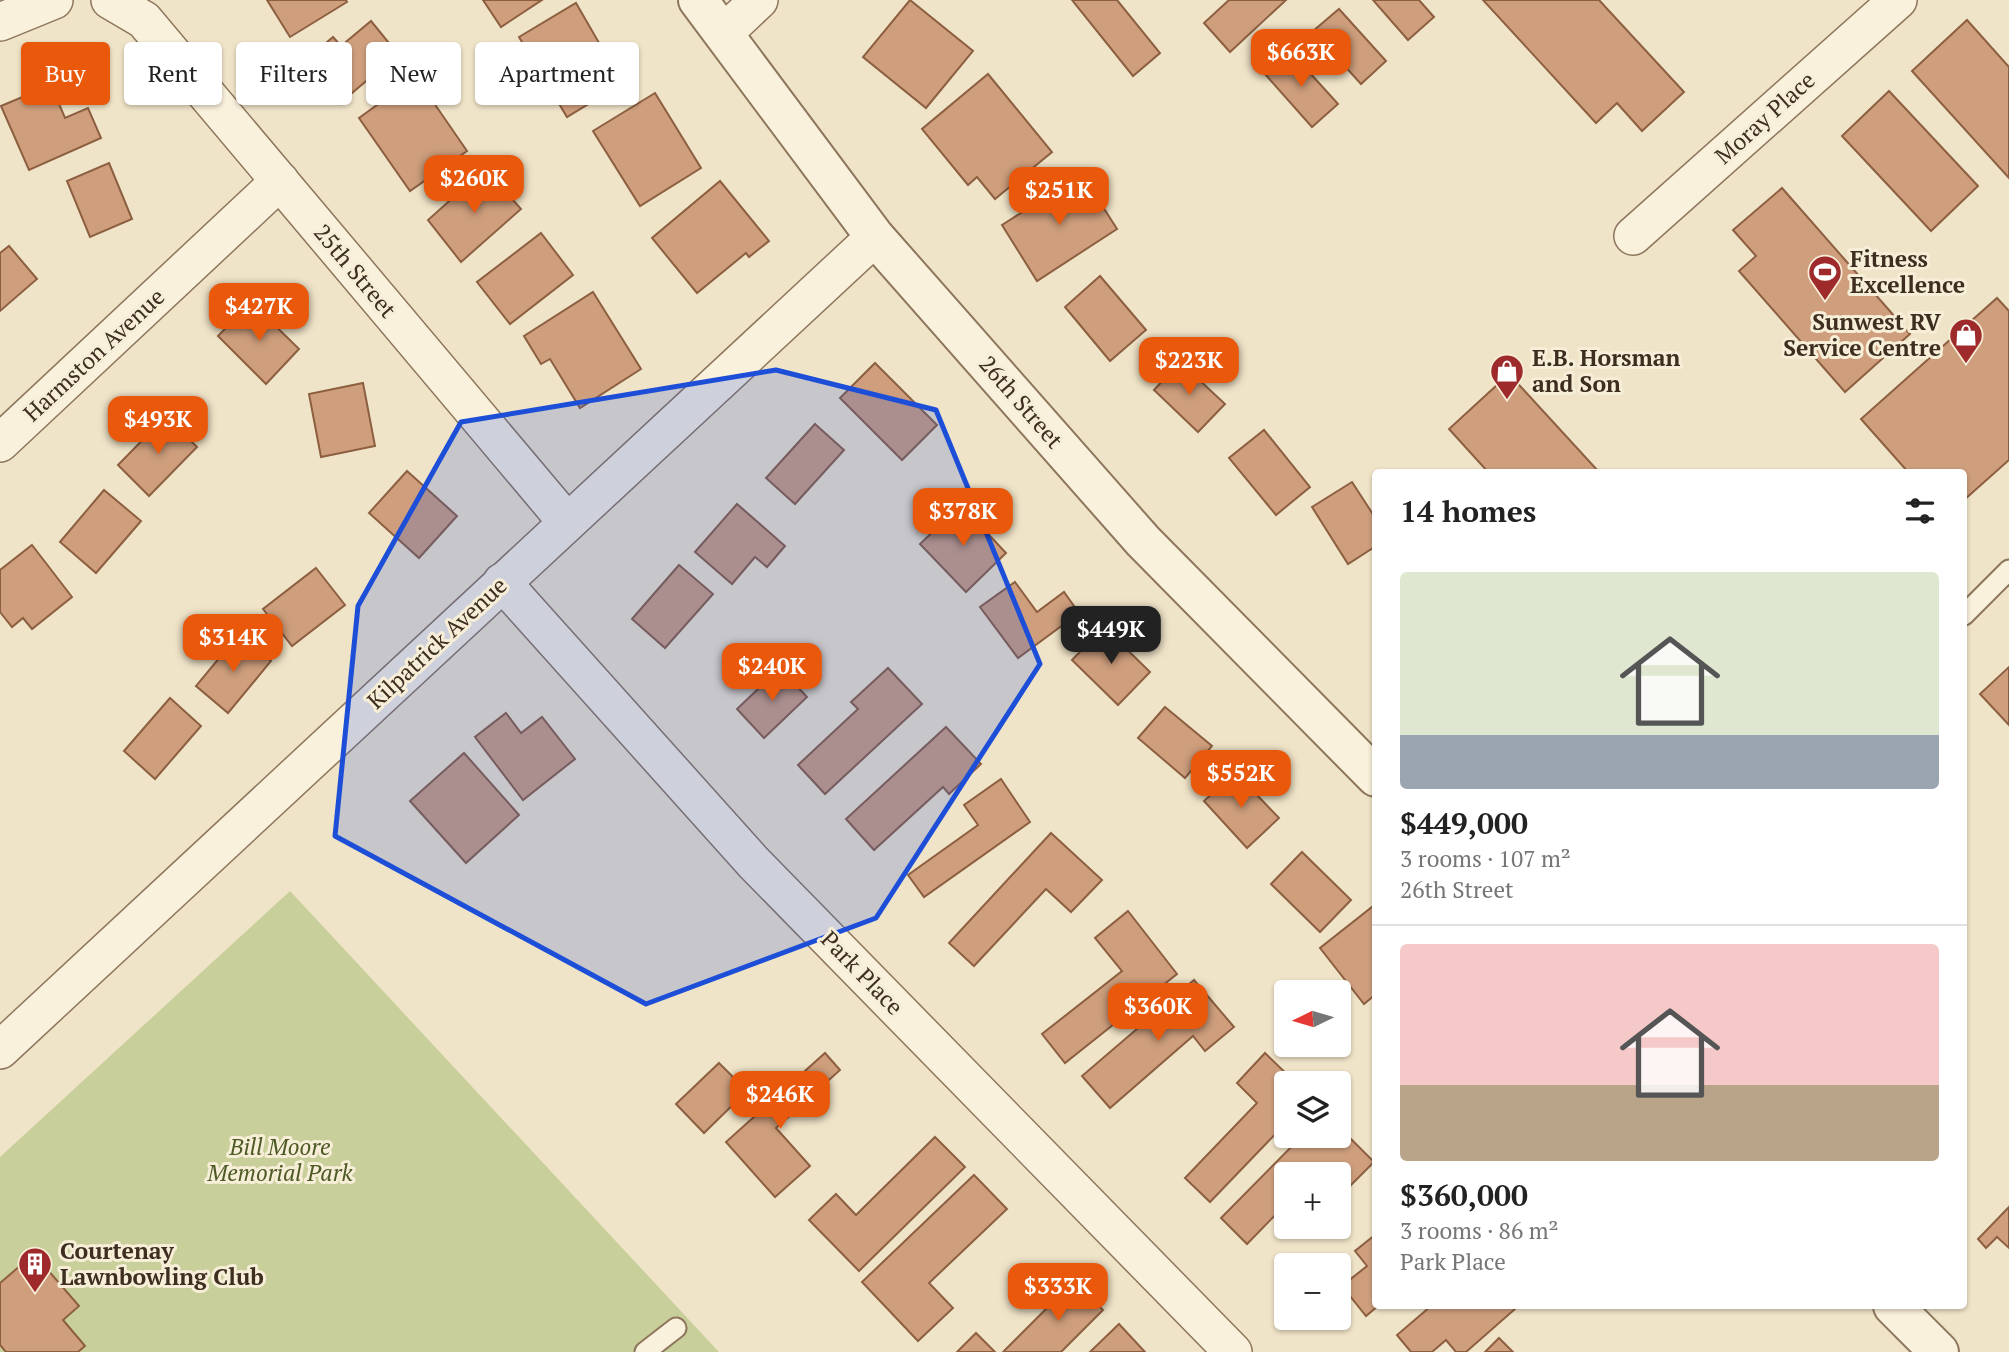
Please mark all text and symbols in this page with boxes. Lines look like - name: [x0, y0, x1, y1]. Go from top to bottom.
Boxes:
- pin: $663K: [1252, 29, 1350, 89]
- text: $663K: [1267, 36, 1335, 67]
- chip: Buy: [21, 42, 110, 105]
- chip: Rent: [124, 42, 222, 105]
- chip: Filters: [236, 42, 352, 105]
- chip: New: [366, 42, 461, 105]
- chip: Apartment: [475, 42, 639, 105]
- street label: Moray Place: [1708, 64, 1821, 171]
- pin: $260K: [425, 156, 523, 215]
- text: $260K: [440, 162, 508, 193]
- pin: $251K: [1010, 168, 1108, 227]
- text: $251K: [1025, 174, 1093, 205]
- street label: 25th Street: [307, 217, 404, 324]
- place label: Fitness Excellence: [1850, 243, 1965, 300]
- sports icon: Fitness Excellence: [1806, 253, 1844, 302]
- street label: Harmston Avenue: [16, 281, 171, 428]
- pin: $427K: [210, 284, 308, 343]
- text: $427K: [225, 290, 293, 321]
- place label: Sunwest RV Service Centre: [1783, 306, 1941, 363]
- shop icon: Sunwest RV Service Centre: [1947, 316, 1985, 365]
- pin: $223K: [1140, 338, 1238, 397]
- place label: E.B. Horsman and Son: [1532, 342, 1681, 399]
- text: $223K: [1155, 344, 1223, 375]
- street label: 26th Street: [972, 349, 1071, 455]
- shop icon: E.B. Horsman and Son: [1488, 352, 1526, 401]
- pin: $493K: [109, 396, 207, 456]
- text: $493K: [124, 403, 192, 434]
- pin: $378K: [914, 489, 1012, 548]
- text: 14 homes: [1400, 491, 1536, 531]
- icon: filters: [1901, 492, 1939, 530]
- text: $378K: [929, 495, 997, 526]
- street label: Kilpatrick Avenue: [360, 570, 513, 716]
- pin: $449K: [1062, 606, 1160, 666]
- text: $449K: [1077, 613, 1145, 644]
- pin: $314K: [184, 614, 282, 674]
- icon: home: [1607, 618, 1733, 744]
- text: $314K: [199, 621, 267, 652]
- pin: $240K: [723, 644, 821, 703]
- text: $240K: [738, 650, 806, 681]
- pin: $552K: [1192, 750, 1290, 810]
- text: $552K: [1207, 757, 1275, 788]
- text: $449,000: [1400, 803, 1528, 843]
- text: 3 rooms · 107 m²: [1400, 843, 1571, 874]
- text: 26th Street: [1400, 874, 1514, 905]
- street label: Park Place: [814, 924, 910, 1021]
- north arrow: [1274, 980, 1351, 1057]
- map controls: [1274, 980, 1351, 1330]
- pin: $360K: [1109, 984, 1207, 1043]
- text: $360K: [1124, 990, 1192, 1021]
- icon: home: [1607, 990, 1733, 1116]
- button: layers: [1274, 1071, 1351, 1148]
- pin: $246K: [731, 1072, 829, 1131]
- text: $246K: [746, 1078, 814, 1109]
- park label: Bill Moore Memorial Park: [206, 1131, 354, 1188]
- button: +: [1274, 1162, 1351, 1239]
- text: $360,000: [1400, 1175, 1528, 1215]
- text: 3 rooms · 86 m²: [1400, 1215, 1559, 1246]
- place label: Courtenay Lawnbowling Club: [60, 1235, 264, 1292]
- building icon: Courtenay Lawnbowling Club: [16, 1245, 54, 1294]
- text: Park Place: [1400, 1246, 1506, 1277]
- button: −: [1274, 1253, 1351, 1330]
- pin: $333K: [1009, 1264, 1107, 1323]
- text: $333K: [1024, 1270, 1092, 1301]

